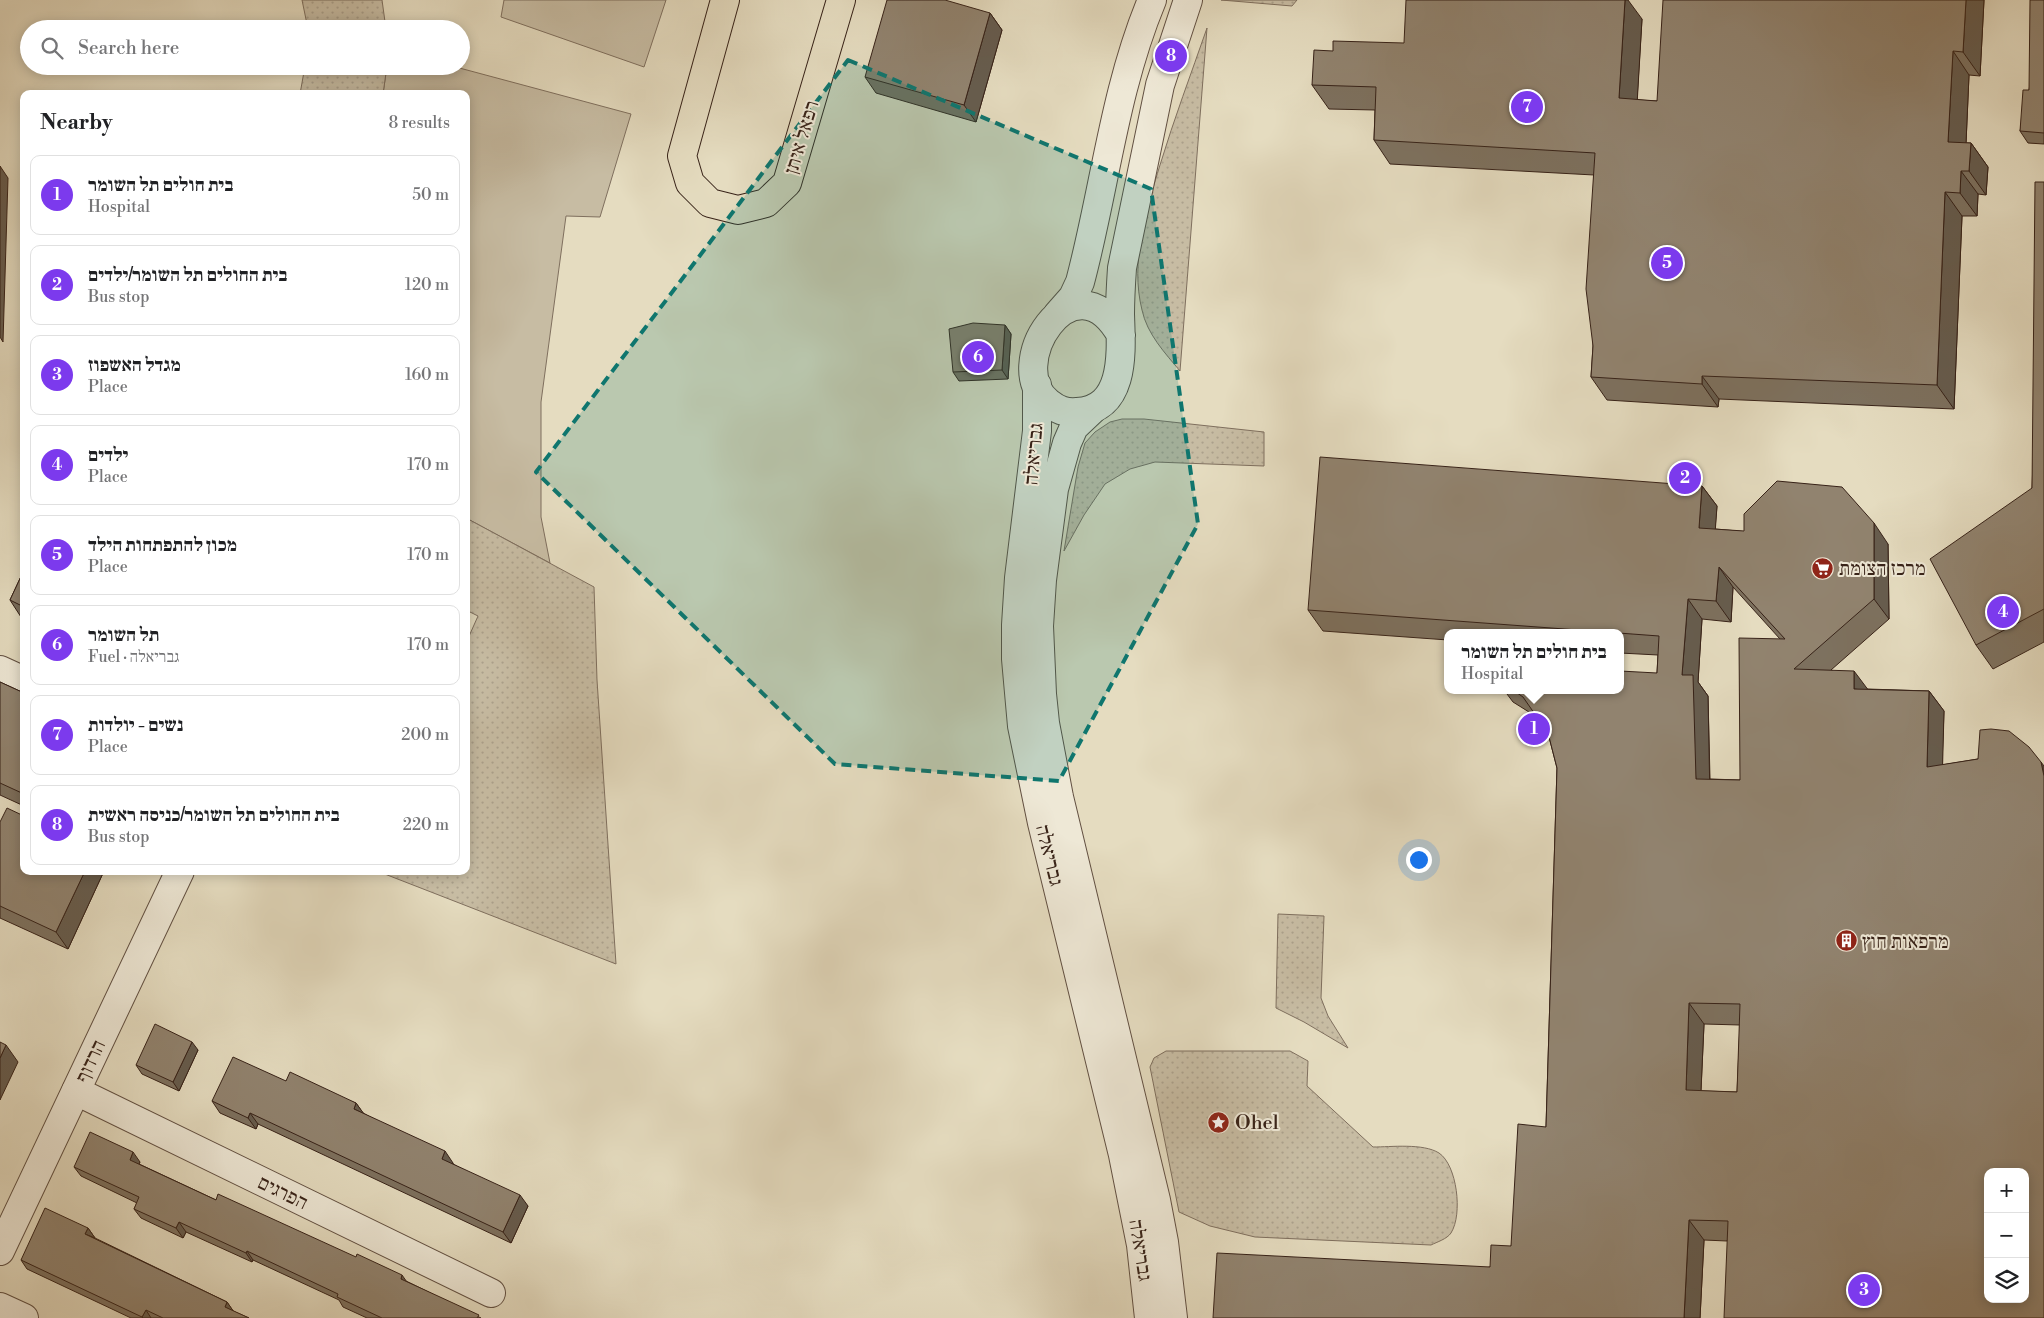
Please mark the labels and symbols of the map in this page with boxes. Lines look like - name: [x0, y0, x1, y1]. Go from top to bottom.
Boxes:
- pin: 8: [1155, 37, 1187, 75]
- pin: 7: [1511, 88, 1543, 126]
- street label: רפאל איתן: [779, 97, 825, 177]
- pin: 5: [1651, 244, 1683, 282]
- pin: 6: [962, 338, 994, 376]
- street label: גבריאלה: [1019, 422, 1050, 486]
- pin: 2: [1669, 459, 1701, 497]
- supermarket icon: מרכז הצומת: [1811, 556, 1835, 580]
- place label: מרכז הצומת: [1839, 557, 1926, 582]
- pin: 4: [1987, 593, 2019, 631]
- pin: 1: [1518, 710, 1550, 748]
- street label: גבריאלה: [1029, 822, 1068, 889]
- your location: [1406, 847, 1432, 873]
- building icon: מרפאות חוץ: [1834, 929, 1858, 953]
- place label: מרפאות חוץ: [1862, 930, 1949, 955]
- street label: הרדוף: [71, 1036, 112, 1087]
- place icon: Ohel: [1207, 1110, 1231, 1134]
- place label: Ohel: [1235, 1111, 1279, 1136]
- street label: הפרגים: [253, 1171, 312, 1216]
- street label: גבריאלה: [1122, 1217, 1157, 1283]
- pin: 3: [1848, 1271, 1880, 1309]

